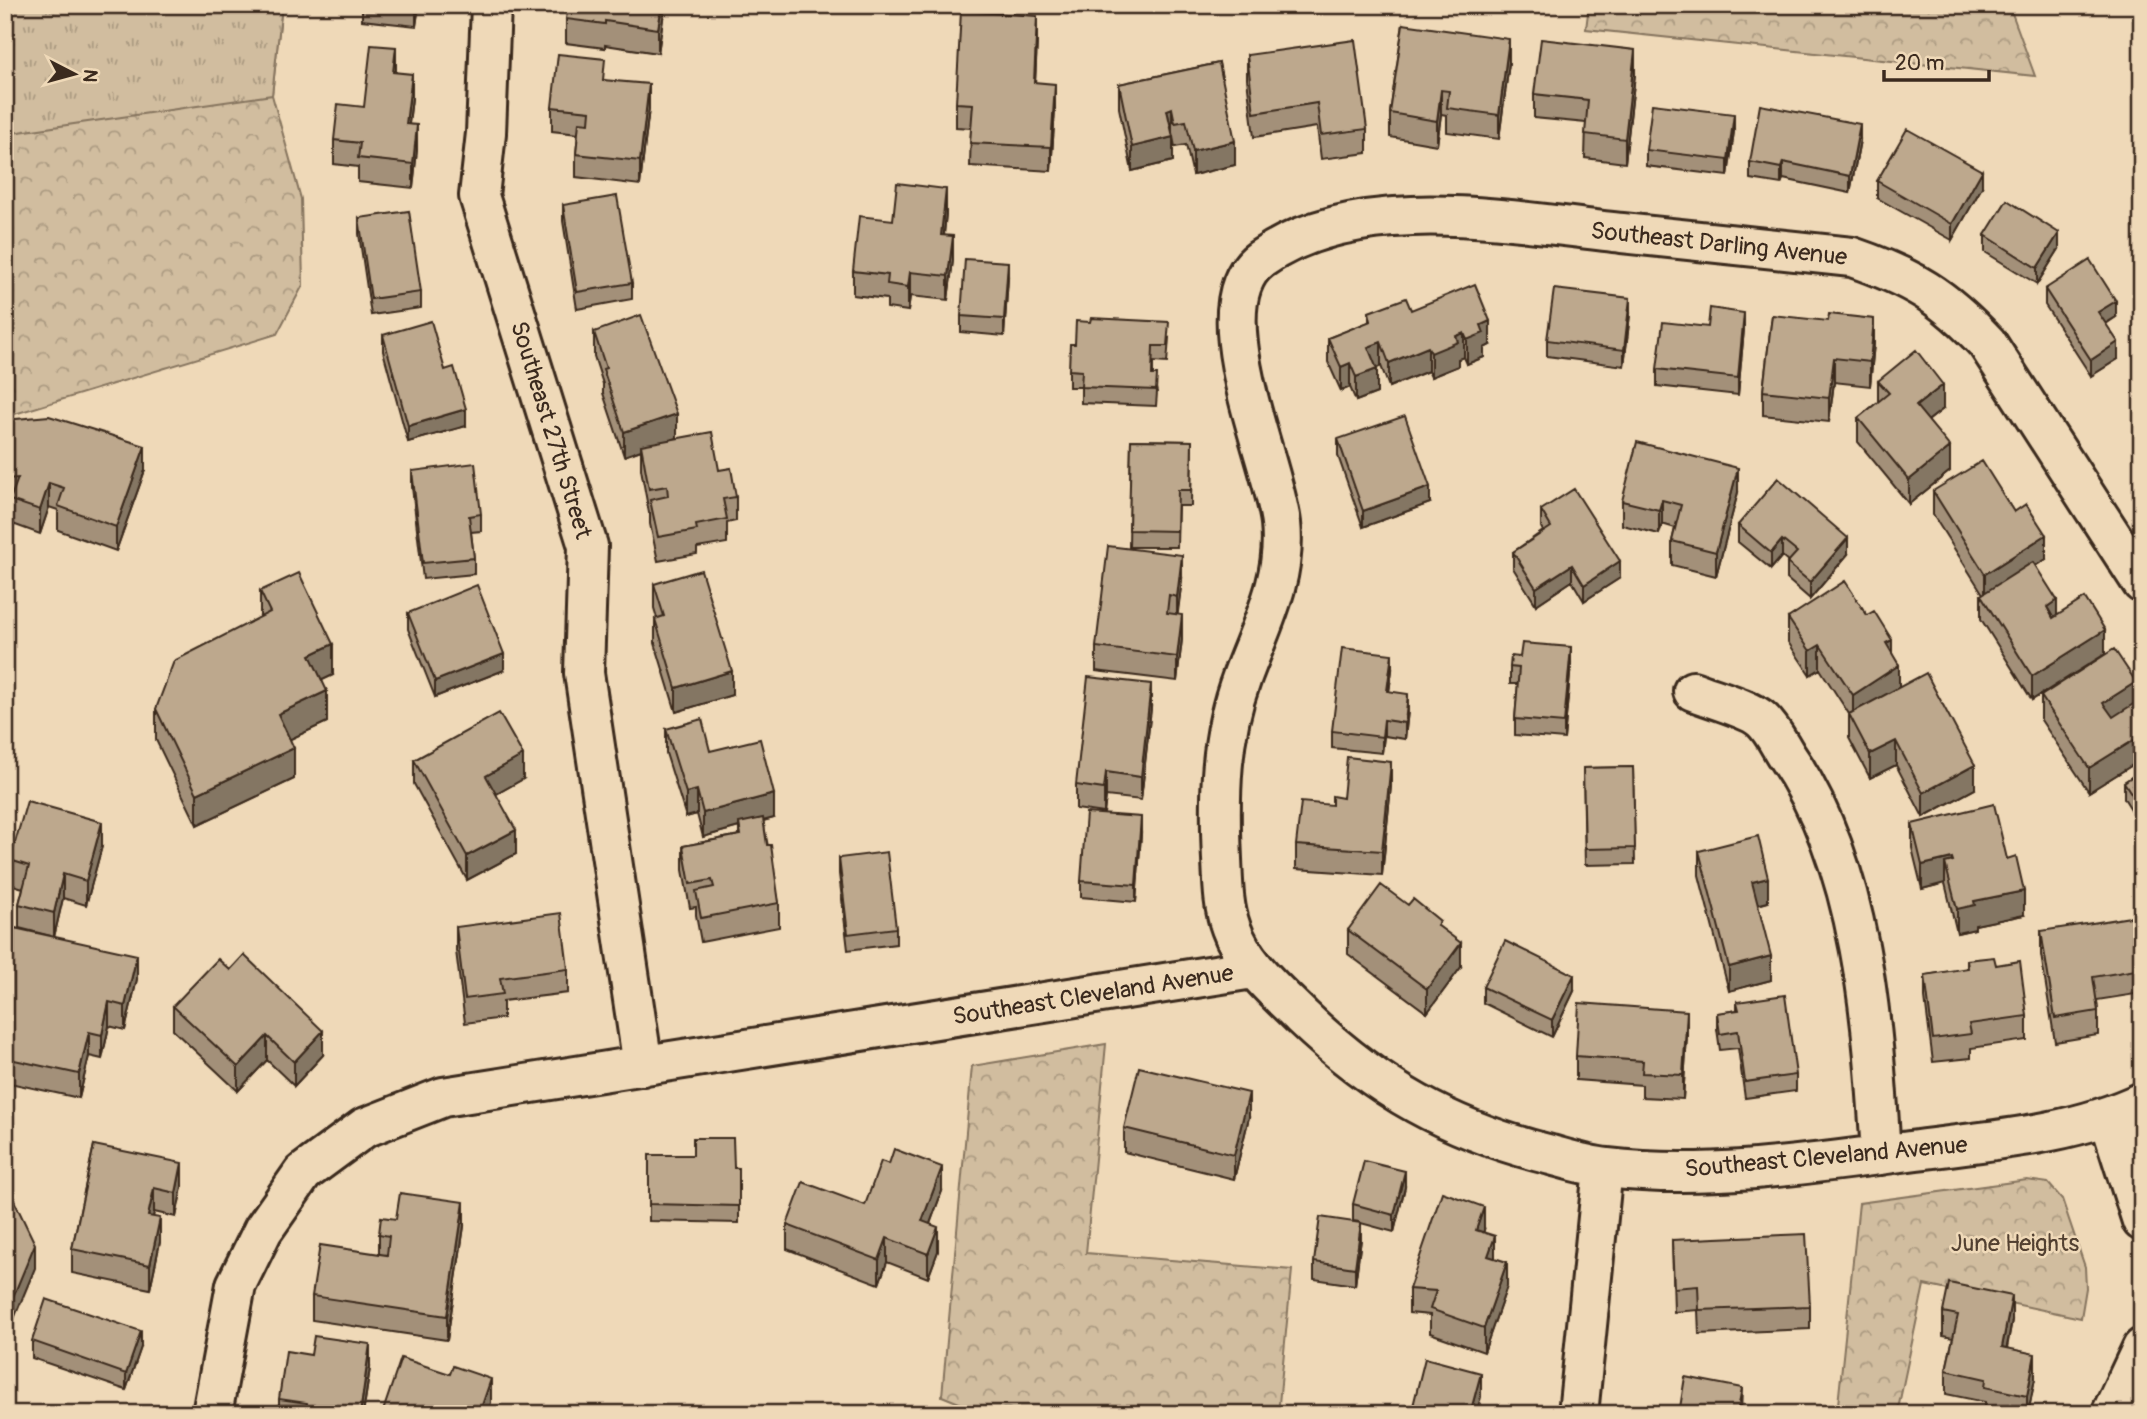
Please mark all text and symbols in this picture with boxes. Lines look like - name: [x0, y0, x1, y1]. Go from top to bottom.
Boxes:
- north arrow: [38, 38, 108, 108]
- scale bar: [1884, 38, 1990, 82]
- text: 20 m: [1895, 50, 1944, 77]
- text: N: [77, 68, 103, 83]
- street label: Southeast Darling Avenue: [1589, 216, 1849, 272]
- street label: Southeast 27th Street: [504, 318, 598, 543]
- street label: Southeast Cleveland Avenue: [951, 958, 1236, 1032]
- street label: Southeast Cleveland Avenue: [1683, 1130, 1969, 1184]
- park label: June Heights: [1951, 1229, 2080, 1258]

